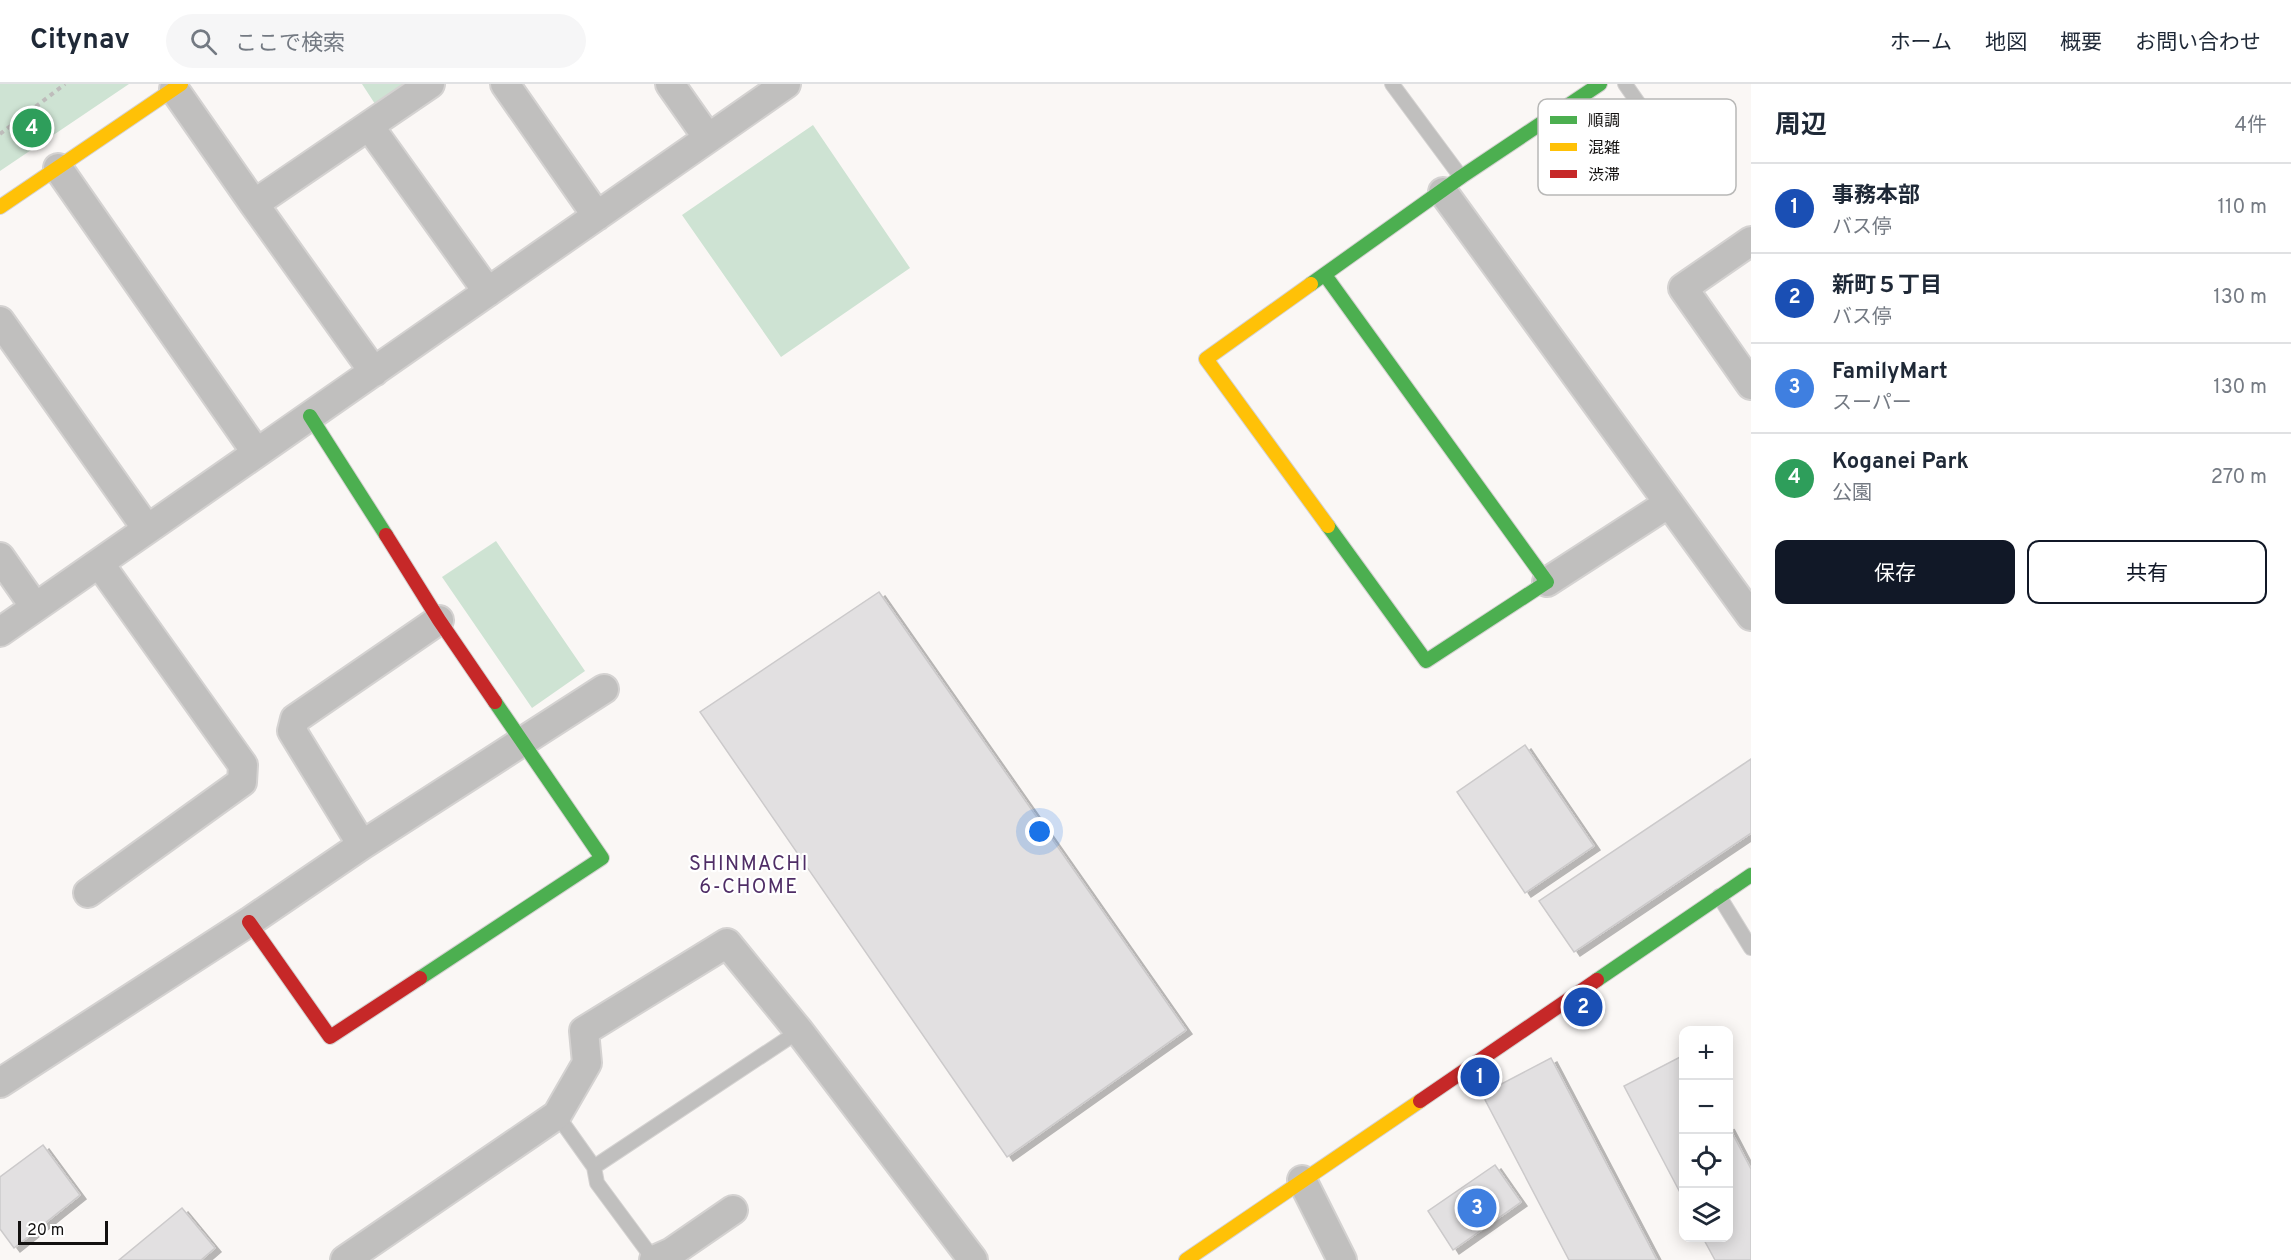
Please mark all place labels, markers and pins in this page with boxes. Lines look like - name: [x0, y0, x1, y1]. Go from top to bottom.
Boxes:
- pin: 4: [12, 106, 51, 150]
- pin: 2: [1564, 984, 1602, 1030]
- pin: 1: [1460, 1054, 1500, 1100]
- pin: 3: [1458, 1186, 1496, 1230]

